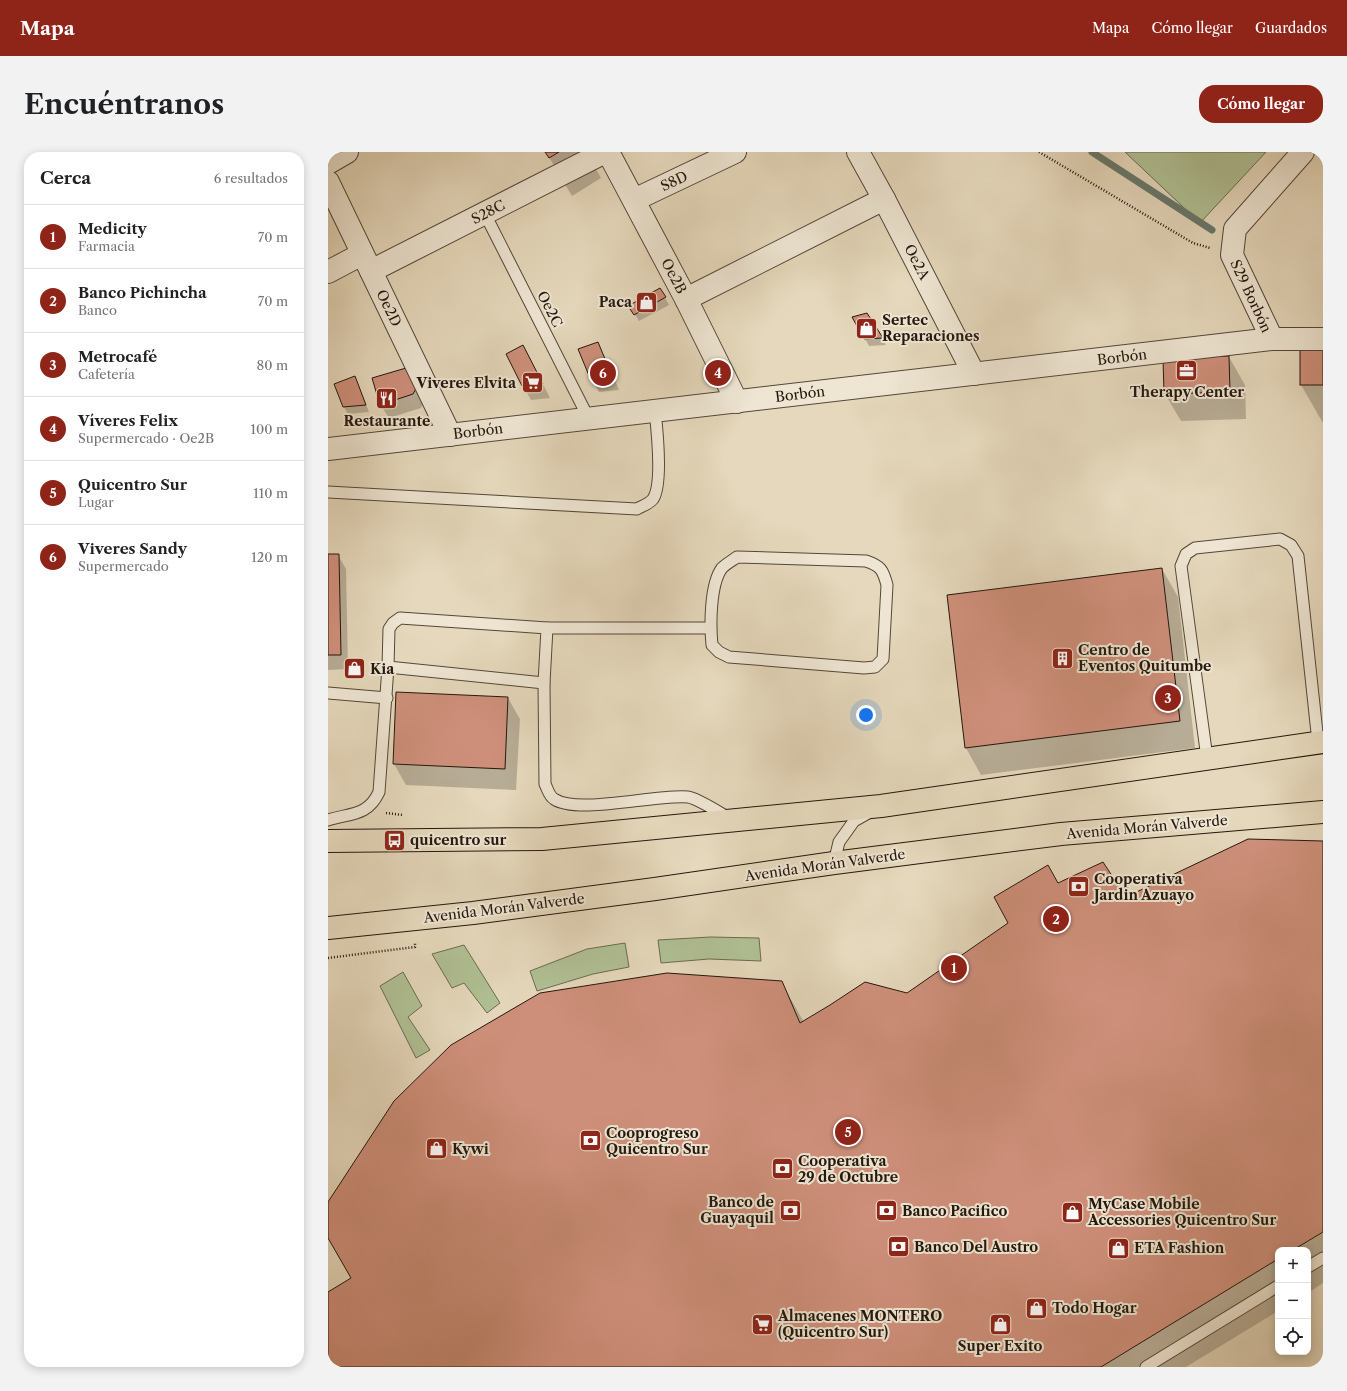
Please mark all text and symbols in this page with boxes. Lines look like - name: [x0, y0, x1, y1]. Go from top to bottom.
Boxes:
- text: Mapa: [20, 17, 75, 40]
- text: Mapa: [1092, 19, 1129, 37]
- text: Cómo llegar: [1151, 19, 1233, 37]
- text: Guardados: [1255, 19, 1327, 37]
- button: Cómo llegar: [1199, 85, 1323, 123]
- text: Encuéntranos: [24, 87, 224, 121]
- street label: S8D: [657, 167, 691, 195]
- text: Cerca: [40, 168, 91, 188]
- text: 6 resultados: [214, 170, 288, 186]
- street label: S28C: [468, 196, 508, 228]
- text: Medicity: [78, 219, 147, 238]
- text: 1: [50, 229, 56, 245]
- text: 70 m: [258, 229, 288, 245]
- text: Farmacia: [78, 238, 135, 254]
- street label: Oe2A: [900, 241, 934, 284]
- street label: Oe2B: [657, 255, 691, 297]
- street label: S29 Borbón: [1226, 257, 1276, 336]
- text: Banco Pichincha: [78, 283, 207, 302]
- street label: Oe2D: [372, 287, 406, 329]
- street label: Oe2C: [533, 288, 567, 330]
- shop icon: Paca: [634, 289, 660, 315]
- text: 2: [49, 293, 57, 309]
- text: 70 m: [258, 293, 288, 309]
- place label: Paca: [599, 293, 633, 311]
- text: Banco: [78, 302, 117, 318]
- place label: Sertec Reparaciones: [882, 311, 979, 345]
- shop icon: Sertec Reparaciones: [854, 315, 880, 341]
- street label: Borbón: [1096, 345, 1148, 369]
- text: Metrocafé: [78, 347, 157, 366]
- text: 3: [49, 357, 57, 373]
- text: 80 m: [256, 357, 288, 373]
- office icon: Therapy Center: [1174, 357, 1200, 383]
- pin: 6: [590, 358, 616, 388]
- pin: 4: [705, 358, 731, 388]
- text: Cafetería: [78, 366, 135, 382]
- supermarket icon: Viveres Elvita: [519, 370, 545, 396]
- place label: Viveres Elvita: [416, 374, 517, 392]
- street label: Borbón: [774, 382, 826, 406]
- place label: Therapy Center: [1130, 383, 1244, 401]
- restaurant icon: Restaurante: [374, 386, 400, 412]
- text: Víveres Felix: [78, 411, 178, 430]
- place label: Restaurante: [344, 412, 430, 430]
- street label: Borbón: [452, 419, 504, 443]
- text: 4: [49, 421, 57, 437]
- text: 100 m: [250, 421, 288, 437]
- text: Supermercado · Oe2B: [78, 430, 214, 446]
- text: Quicentro Sur: [78, 475, 187, 494]
- text: 5: [49, 485, 57, 501]
- text: 110 m: [253, 485, 288, 501]
- text: Lugar: [78, 494, 114, 510]
- text: Viveres Sandy: [78, 539, 187, 558]
- text: 6: [49, 549, 57, 565]
- text: 120 m: [251, 549, 288, 565]
- text: Supermercado: [78, 558, 169, 574]
- place label: Centro de Eventos Quitumbe: [1078, 641, 1211, 675]
- building icon: Centro de Eventos Quitumbe: [1050, 645, 1076, 671]
- shop icon: Kia: [341, 656, 367, 682]
- place label: Kia: [370, 660, 395, 678]
- pin: 3: [1155, 683, 1181, 713]
- your location: [856, 705, 876, 725]
- street label: Avenida Morán Valverde: [1065, 811, 1229, 843]
- bus stop icon: quicentro sur: [382, 827, 408, 853]
- place label: quicentro sur: [410, 831, 507, 849]
- street label: Avenida Morán Valverde: [743, 845, 907, 885]
- place label: Cooperativa Jardin Azuayo: [1091, 870, 1194, 904]
- bank icon: Cooperativa Jardin Azuayo: [1066, 874, 1092, 900]
- street label: Avenida Morán Valverde: [422, 889, 586, 927]
- pin: 2: [1043, 904, 1069, 934]
- pin: 1: [941, 953, 967, 983]
- pin: 5: [835, 1117, 861, 1147]
- place label: Cooprogreso Quicentro Sur: [606, 1124, 708, 1158]
- bank icon: Cooprogreso Quicentro Sur: [577, 1128, 603, 1154]
- shop icon: Kywi: [424, 1136, 450, 1162]
- place label: Kywi: [452, 1140, 489, 1158]
- place label: Cooperativa 29 de Octubre: [798, 1152, 898, 1186]
- bank icon: Cooperativa 29 de Octubre: [769, 1156, 795, 1182]
- place label: Banco de Guayaquil: [700, 1193, 774, 1227]
- place label: MyCase Mobile Accessories Quicentro Sur: [1087, 1195, 1276, 1229]
- bank icon: Banco de Guayaquil: [777, 1197, 803, 1223]
- bank icon: Banco Pacifico: [874, 1198, 900, 1224]
- shop icon: MyCase Mobile Accessories Quicentro Sur: [1059, 1199, 1085, 1225]
- place label: Banco Pacifico: [902, 1202, 1007, 1220]
- bank icon: Banco Del Austro: [886, 1234, 912, 1260]
- shop icon: ETA Fashion: [1106, 1235, 1132, 1261]
- place label: Banco Del Austro: [914, 1238, 1038, 1256]
- place label: ETA Fashion: [1134, 1239, 1225, 1257]
- map controls: [1275, 1247, 1311, 1355]
- button: +: [1275, 1247, 1311, 1283]
- button: −: [1275, 1283, 1311, 1319]
- shop icon: Todo Hogar: [1024, 1295, 1050, 1321]
- place label: Todo Hogar: [1052, 1299, 1137, 1317]
- place label: Almacenes MONTERO (Quicentro Sur): [777, 1307, 942, 1341]
- supermarket icon: Almacenes MONTERO (Quicentro Sur): [749, 1311, 775, 1337]
- shop icon: Super Exito: [987, 1311, 1013, 1337]
- button: locate: [1275, 1319, 1311, 1355]
- place label: Super Exito: [958, 1337, 1043, 1355]

